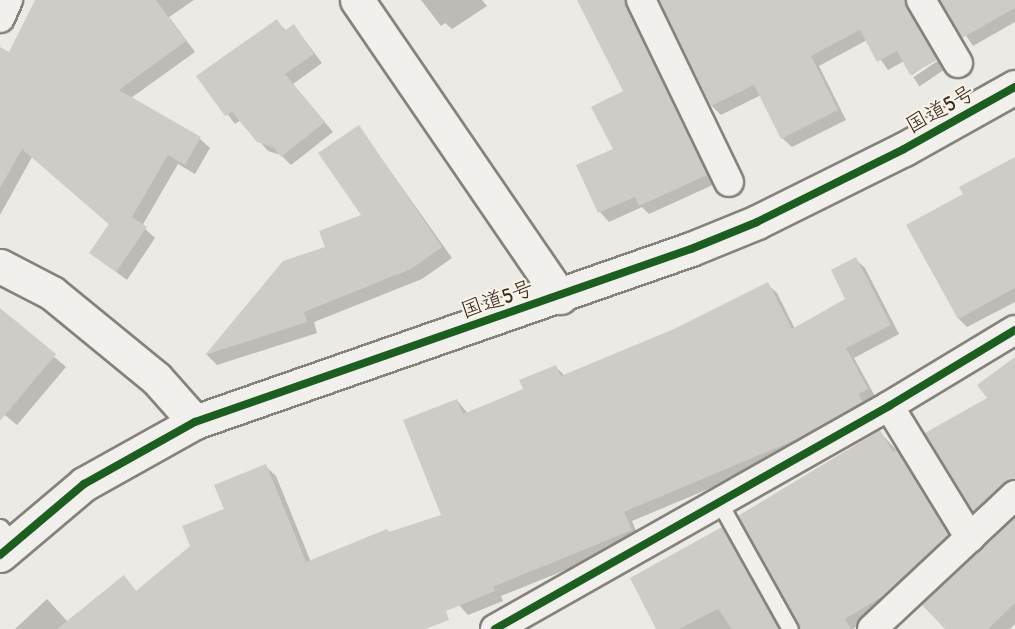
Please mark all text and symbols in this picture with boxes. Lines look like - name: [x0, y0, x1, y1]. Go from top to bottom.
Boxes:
- street label: 国道5号: [901, 79, 979, 139]
- street label: 国道5号: [457, 274, 537, 324]

